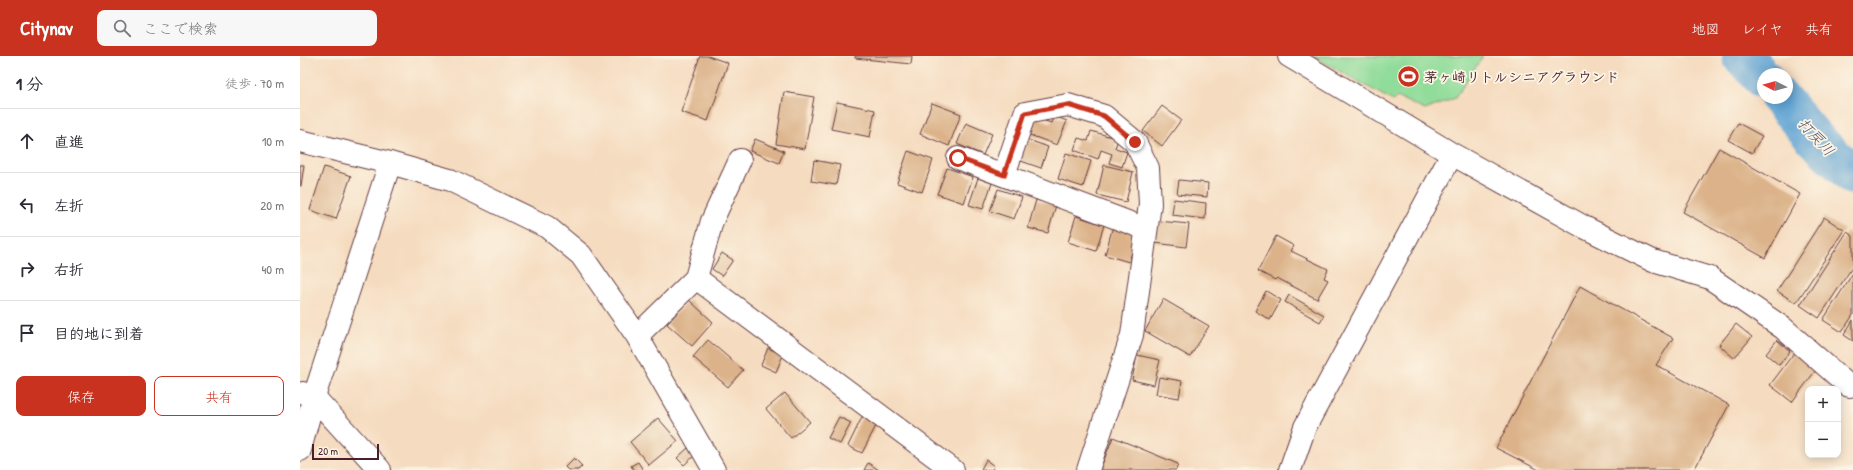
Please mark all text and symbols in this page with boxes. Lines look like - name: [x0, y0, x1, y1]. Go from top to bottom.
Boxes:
- search box: [97, 10, 377, 46]
- text: Citynav: [20, 15, 73, 41]
- icon: search: [111, 17, 133, 39]
- text: ここで検索: [143, 18, 218, 39]
- text: 地図: [1692, 19, 1720, 38]
- text: レイヤ: [1742, 19, 1783, 38]
- text: 共有: [1805, 19, 1833, 38]
- sports icon: 茅ヶ崎リトルシニアグラウンド: [1396, 64, 1422, 90]
- place label: 茅ヶ崎リトルシニアグラウンド: [1424, 67, 1619, 86]
- north arrow: [1757, 68, 1793, 104]
- text: 1 分: [16, 72, 43, 95]
- text: 徒歩 · 70 m: [225, 74, 284, 92]
- water label: 打戻川: [1793, 113, 1839, 160]
- icon: ahead: [16, 130, 38, 152]
- text: 直進: [54, 131, 84, 152]
- text: 10 m: [262, 132, 284, 150]
- route end: [1126, 133, 1144, 151]
- route start: [949, 149, 967, 167]
- icon: left: [16, 194, 38, 216]
- text: 左折: [54, 195, 84, 216]
- text: 20 m: [260, 196, 284, 214]
- icon: right: [16, 258, 38, 280]
- text: 右折: [54, 259, 84, 280]
- text: 40 m: [261, 260, 284, 278]
- icon: arrive: [16, 322, 38, 344]
- text: 目的地に到着: [54, 323, 144, 344]
- button: 保存: [16, 376, 146, 416]
- button: 共有: [154, 376, 284, 416]
- map controls: [1805, 386, 1841, 458]
- button: +: [1805, 386, 1841, 422]
- button: −: [1805, 422, 1841, 458]
- scale bar: [312, 442, 379, 461]
- text: 20 m: [318, 444, 338, 458]

